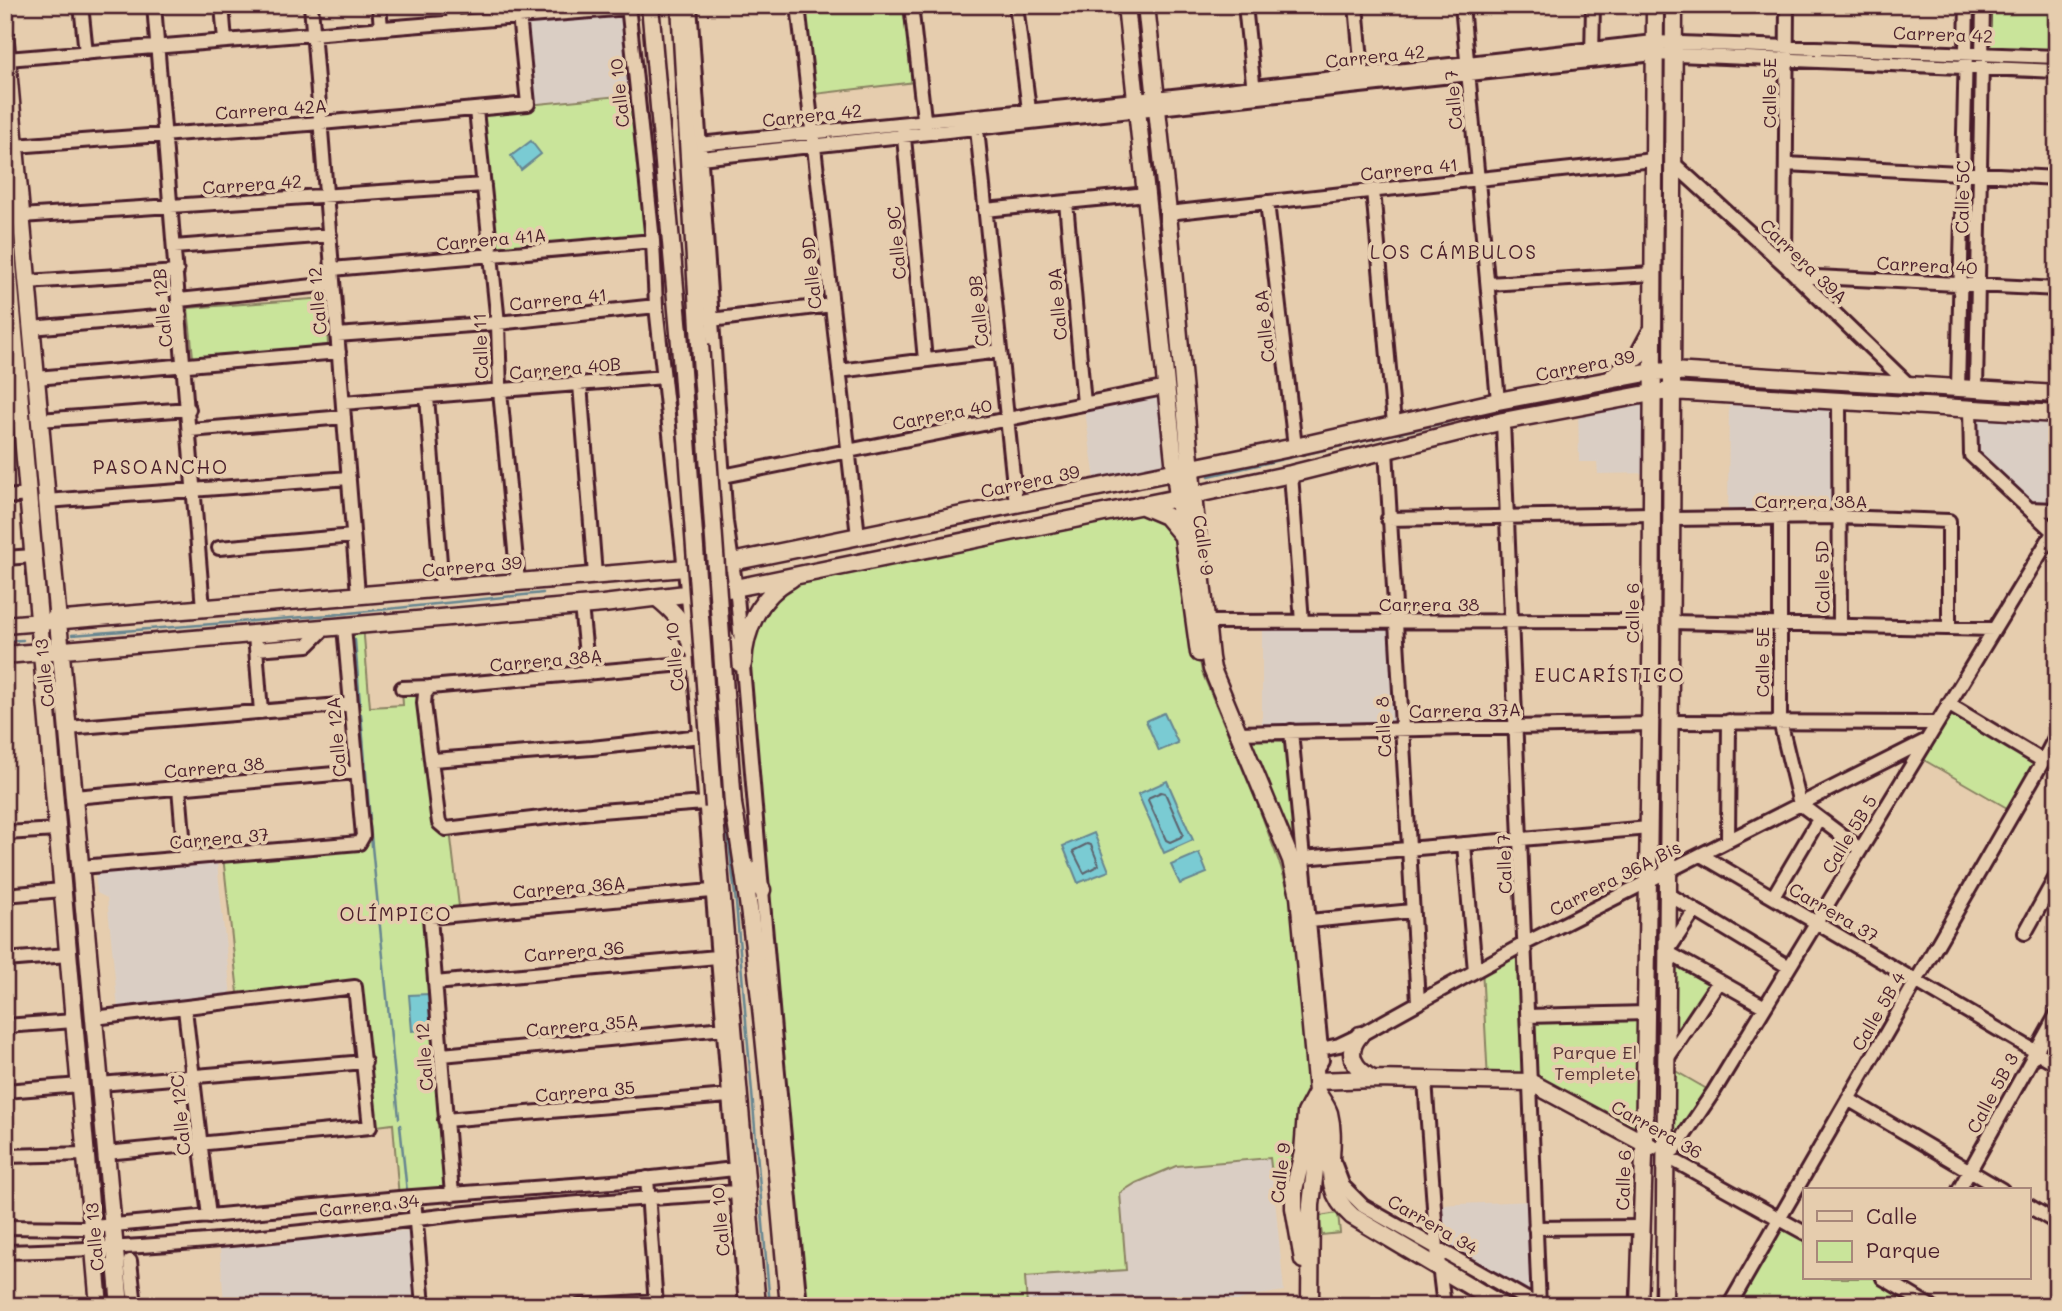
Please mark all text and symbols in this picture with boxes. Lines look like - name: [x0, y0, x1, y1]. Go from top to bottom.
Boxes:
- street label: Carrera 42: [1893, 20, 1993, 48]
- street label: Carrera 42: [1324, 39, 1426, 73]
- street label: Calle 10: [603, 57, 635, 129]
- street label: Calle 5E: [1757, 58, 1781, 128]
- street label: Calle 7: [1438, 69, 1468, 131]
- street label: Carrera 42A: [214, 93, 328, 125]
- street label: Carrera 42: [761, 98, 863, 132]
- street label: Carrera 41: [1359, 152, 1459, 186]
- street label: Calle 5C: [1949, 160, 1975, 234]
- street label: Carrera 42: [201, 169, 303, 199]
- street label: Calle 9C: [881, 205, 911, 281]
- street label: Carrera 39A: [1755, 213, 1853, 309]
- street label: Carrera 41A: [435, 222, 547, 256]
- street label: Calle 9D: [795, 235, 827, 311]
- district label: LOS CÁMBULOS: [1370, 239, 1538, 264]
- street label: Carrera 40: [1876, 250, 1978, 280]
- street label: Calle 12: [302, 266, 332, 336]
- street label: Calle 12B: [147, 267, 177, 349]
- street label: Calle 9A: [1042, 267, 1072, 341]
- street label: Calle 9B: [962, 274, 994, 348]
- street label: Carrera 41: [508, 282, 608, 316]
- street label: Calle 8A: [1248, 288, 1280, 364]
- street label: Calle 11: [467, 313, 493, 379]
- street label: Carrera 39: [1533, 344, 1637, 386]
- street label: Carrera 40B: [508, 351, 622, 385]
- street label: Carrera 40: [890, 393, 994, 435]
- district label: PASOANCHO: [93, 454, 229, 479]
- street label: Carrera 39: [978, 459, 1082, 503]
- street label: Carrera 38A: [1754, 489, 1868, 513]
- street label: Calle 9: [1188, 513, 1220, 577]
- street label: Calle 5D: [1809, 540, 1835, 614]
- street label: Carrera 39: [421, 550, 523, 582]
- street label: Calle 6: [1620, 583, 1644, 643]
- street label: Carrera 38: [1379, 592, 1479, 616]
- street label: Calle 10: [659, 622, 689, 692]
- street label: Calle 5E: [1750, 627, 1774, 697]
- street label: Calle 13: [28, 638, 60, 708]
- street label: Carrera 38A: [489, 643, 603, 677]
- district label: EUCARÍSTICO: [1535, 662, 1686, 687]
- street label: Calle 12A: [321, 696, 351, 778]
- street label: Calle 8: [1369, 696, 1397, 758]
- street label: Carrera 37A: [1409, 697, 1521, 723]
- street label: Carrera 38: [163, 751, 265, 783]
- street label: Calle 5B 5: [1816, 790, 1882, 878]
- street label: Carrera 37: [168, 822, 270, 854]
- street label: Calle 7: [1491, 834, 1517, 894]
- street label: Carrera 36A Bis: [1545, 835, 1685, 921]
- street label: Carrera 36A: [512, 870, 626, 904]
- street label: Carrera 37: [1785, 877, 1883, 947]
- district label: OLÍMPICO: [339, 901, 453, 926]
- street label: Carrera 36: [523, 935, 625, 967]
- street label: Calle 5B 4: [1846, 967, 1911, 1055]
- street label: Carrera 35A: [525, 1008, 639, 1042]
- street label: Calle 12: [410, 1022, 438, 1092]
- park label: Parque El Templete: [1553, 1040, 1637, 1085]
- street label: Calle 5B 3: [1961, 1049, 2023, 1137]
- street label: Calle 12C: [165, 1074, 195, 1156]
- street label: Carrera 35: [534, 1075, 636, 1107]
- street label: Carrera 36: [1607, 1094, 1707, 1164]
- street label: Calle 9: [1264, 1141, 1296, 1205]
- street label: Calle 6: [1610, 1149, 1636, 1211]
- street label: Calle 10: [705, 1187, 735, 1257]
- street label: Carrera 34: [318, 1188, 421, 1222]
- legend: [1803, 1188, 2030, 1280]
- street label: Carrera 34: [1384, 1189, 1483, 1260]
- street label: Calle 13: [79, 1202, 109, 1272]
- text: Calle: [1866, 1202, 1918, 1229]
- text: Parque: [1866, 1236, 1940, 1263]

